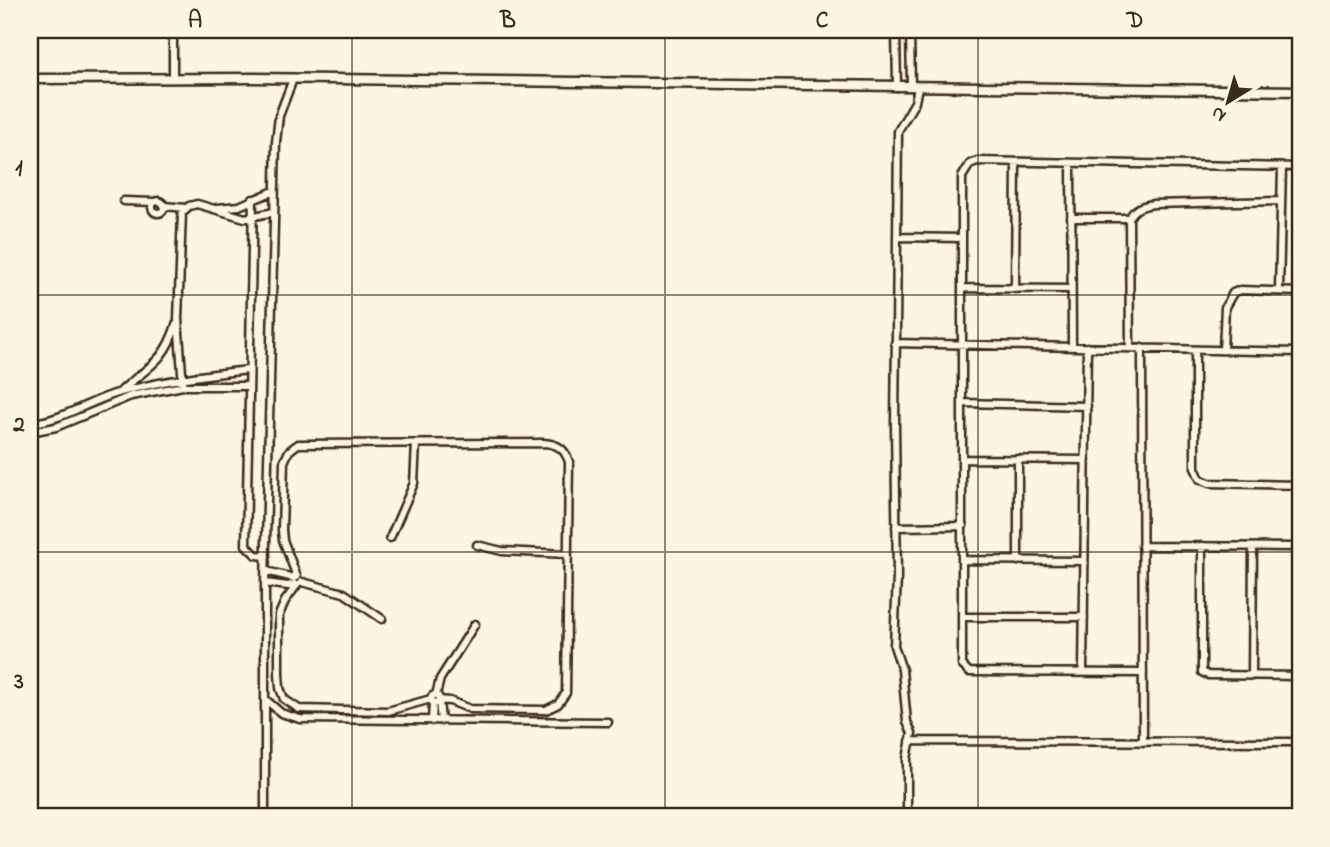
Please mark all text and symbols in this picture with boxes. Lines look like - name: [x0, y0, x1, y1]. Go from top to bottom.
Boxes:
- text: A: [188, 5, 202, 38]
- text: B: [499, 5, 516, 38]
- text: C: [816, 5, 829, 38]
- text: D: [1126, 5, 1143, 38]
- north arrow: [1194, 66, 1264, 136]
- text: N: [1206, 99, 1233, 128]
- text: 1: [15, 153, 23, 186]
- text: 2: [12, 409, 25, 442]
- text: 3: [13, 666, 24, 699]

